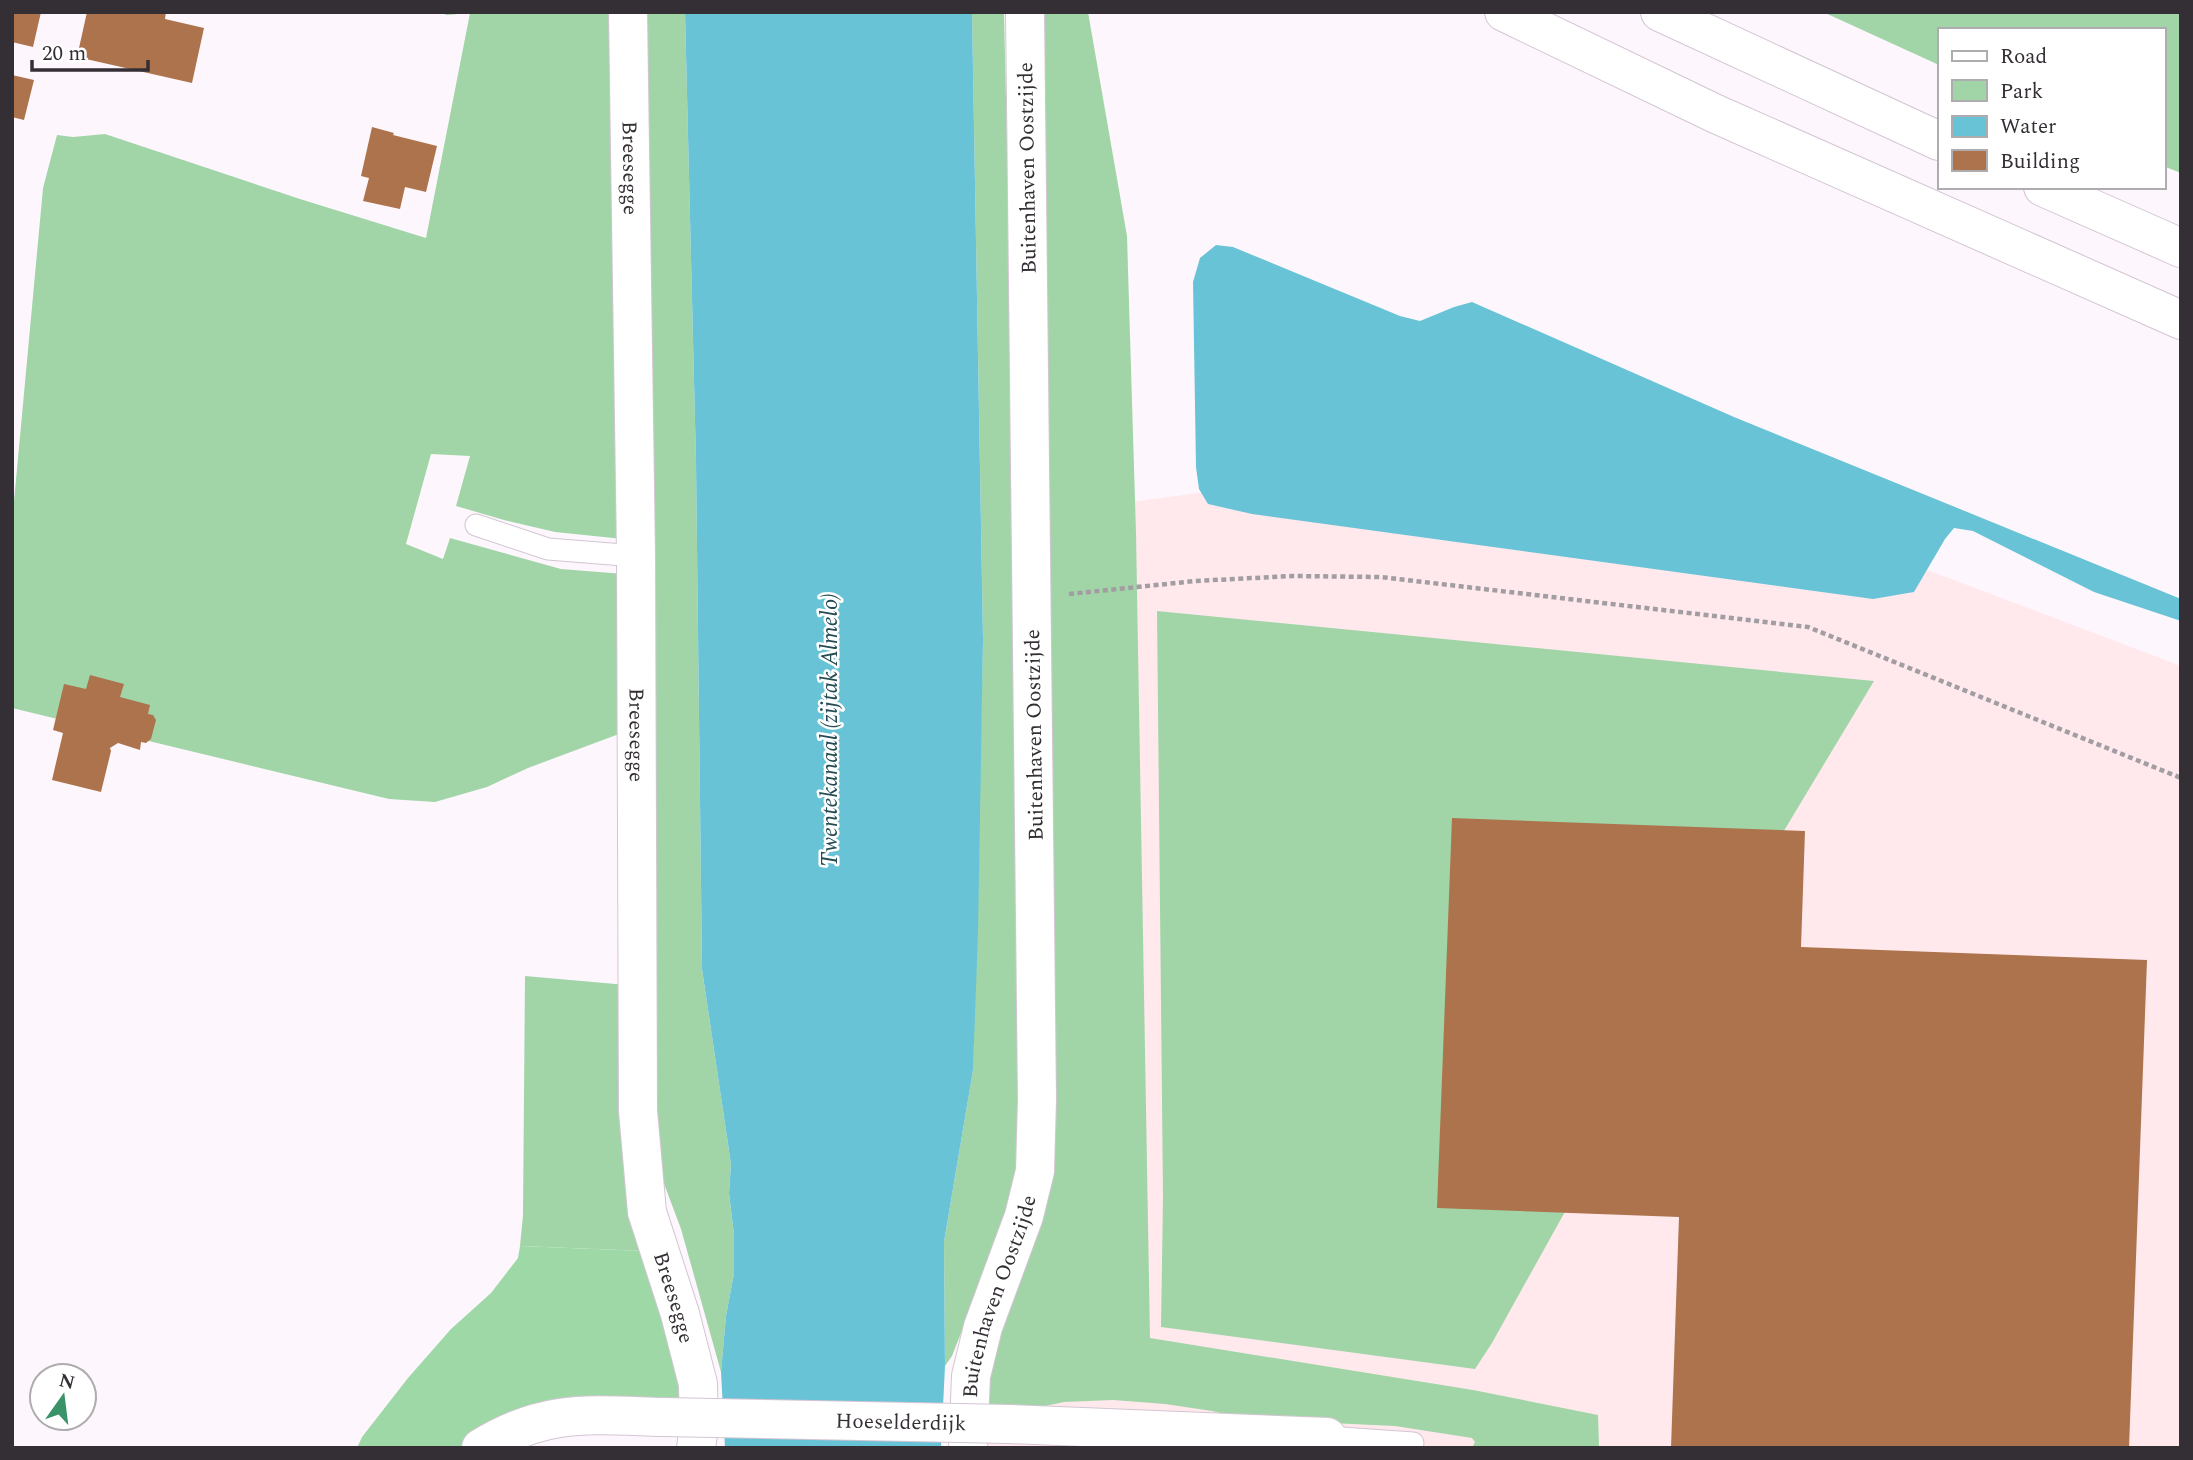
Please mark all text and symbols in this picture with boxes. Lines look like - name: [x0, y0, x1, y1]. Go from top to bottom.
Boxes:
- scale bar: [32, 28, 147, 72]
- legend: [1938, 28, 2165, 189]
- text: 20 m: [42, 38, 86, 70]
- text: Road: [2000, 41, 2047, 73]
- street label: Buitenhaven Oostzijde: [1010, 62, 1046, 274]
- text: Park: [2000, 76, 2044, 108]
- text: Water: [2000, 111, 2056, 143]
- street label: Breesegge: [613, 121, 646, 215]
- text: Building: [2000, 146, 2080, 178]
- water label: Twentekanaal (zijtak Almelo): [813, 593, 848, 867]
- street label: Buitenhaven Oostzijde: [1017, 629, 1053, 841]
- street label: Breesegge: [619, 688, 652, 782]
- street label: Buitenhaven Oostzijde: [955, 1192, 1046, 1399]
- street label: Breesegge: [644, 1248, 702, 1347]
- north arrow: [28, 1362, 98, 1432]
- text: N: [56, 1366, 78, 1398]
- street label: Hoeselderdijk: [835, 1405, 967, 1440]

